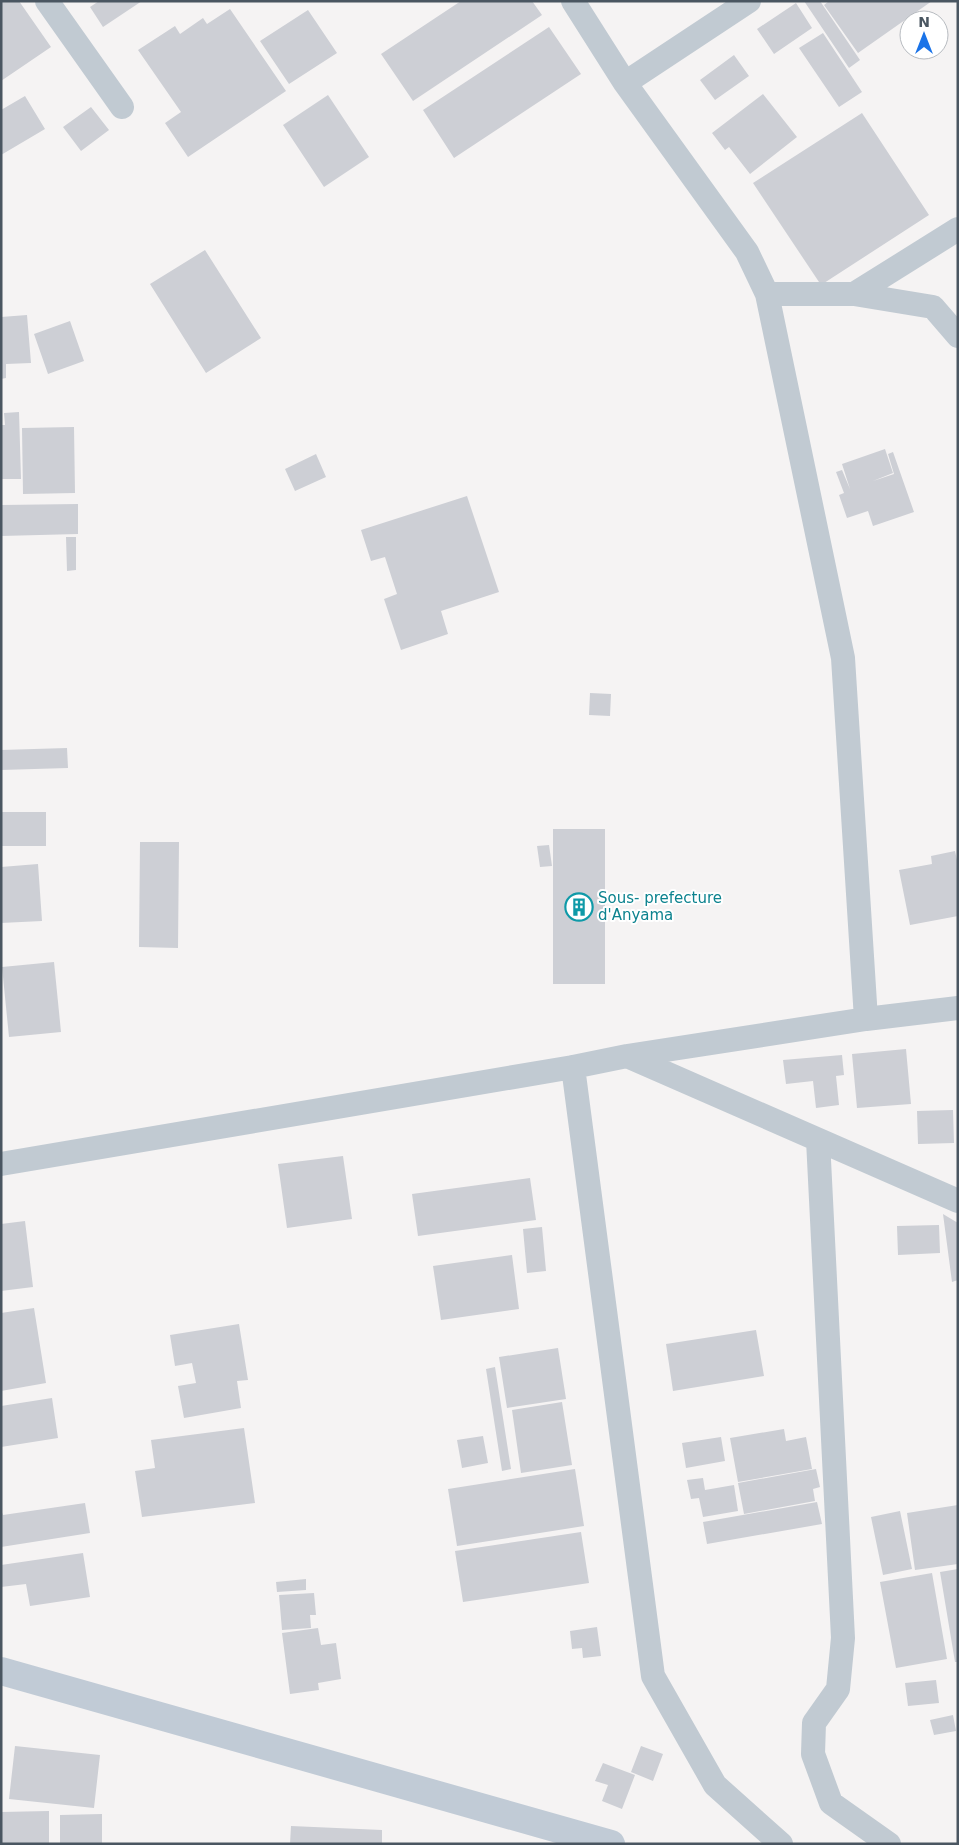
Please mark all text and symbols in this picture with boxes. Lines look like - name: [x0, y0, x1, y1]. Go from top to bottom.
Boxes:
- north arrow: [899, 10, 949, 60]
- text: N: [918, 14, 930, 30]
- place label: Sous- prefecture d'Anyama: [598, 889, 722, 924]
- building icon: Sous- prefecture d'Anyama: [564, 892, 594, 922]

